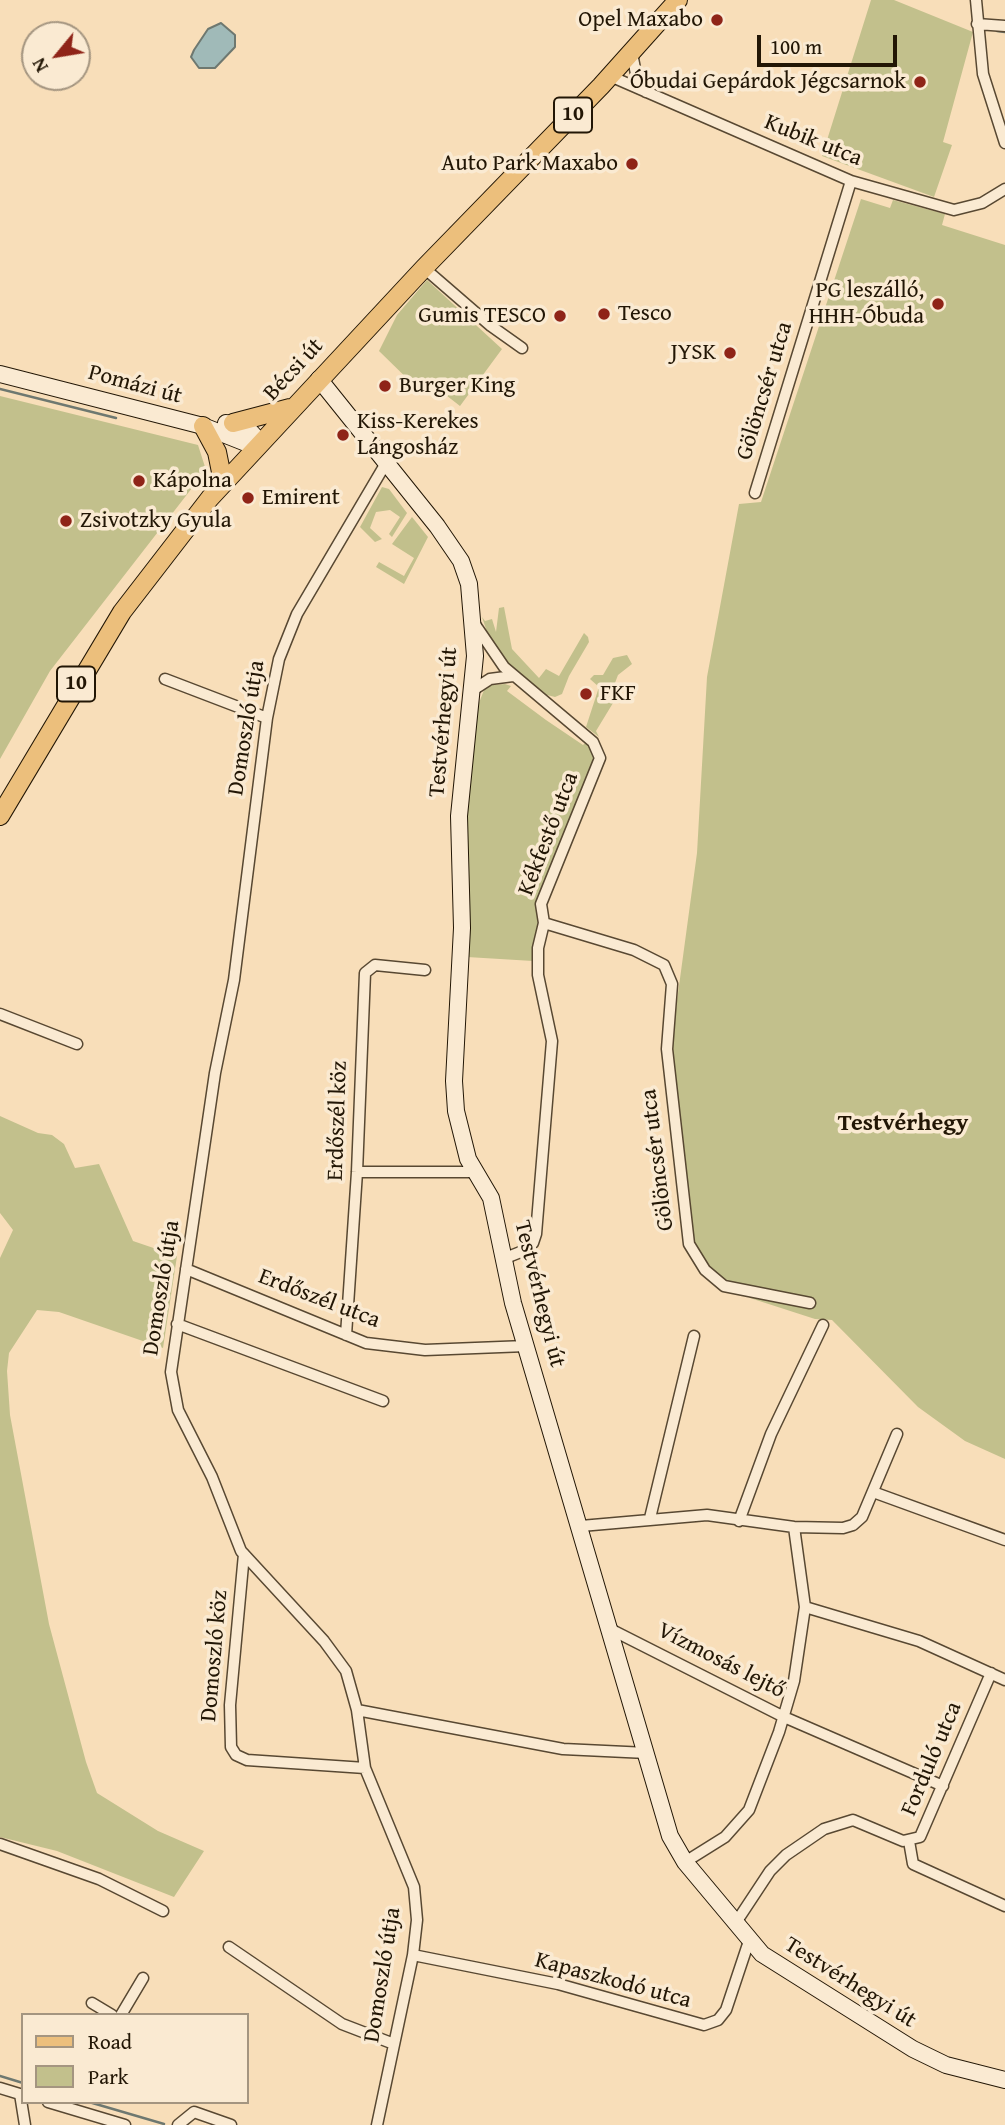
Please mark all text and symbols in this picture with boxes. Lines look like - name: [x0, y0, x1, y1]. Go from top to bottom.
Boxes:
- place label: Opel Maxabo: [578, 6, 703, 34]
- marker: Opel Maxabo: [709, 12, 725, 28]
- north arrow: [21, 21, 91, 91]
- scale bar: [760, 21, 900, 65]
- text: 100 m: [770, 31, 822, 62]
- text: N: [24, 53, 55, 78]
- place label: Óbudai Gepárdok Jégcsarnok: [630, 68, 906, 96]
- marker: Óbudai Gepárdok Jégcsarnok: [912, 74, 928, 90]
- road number: 10: [554, 97, 592, 132]
- street label: Kubik utca: [760, 109, 866, 173]
- place label: Auto Park Maxabo: [441, 150, 618, 178]
- marker: Auto Park Maxabo: [624, 156, 640, 172]
- place label: PG leszálló, HHH-Óbuda: [809, 277, 924, 331]
- marker: PG leszálló, HHH-Óbuda: [930, 296, 946, 312]
- place label: Tesco: [618, 300, 672, 328]
- place label: Gumis TESCO: [418, 302, 546, 330]
- marker: Tesco: [596, 306, 612, 322]
- marker: Gumis TESCO: [552, 308, 568, 324]
- street label: Gölöncsér utca: [731, 319, 799, 463]
- street label: Bécsi út: [258, 333, 330, 407]
- place label: JYSK: [671, 339, 716, 367]
- marker: JYSK: [722, 345, 738, 361]
- street label: Pomázi út: [85, 359, 185, 411]
- place label: Burger King: [399, 372, 515, 400]
- marker: Burger King: [377, 378, 393, 394]
- place label: Kiss-Kerekes Lángosház: [357, 408, 479, 462]
- marker: Kiss-Kerekes Lángosház: [335, 427, 351, 443]
- place label: Kápolna: [153, 467, 232, 495]
- marker: Kápolna: [131, 473, 147, 489]
- place label: Emirent: [262, 484, 340, 512]
- marker: Emirent: [240, 490, 256, 506]
- place label: Zsivotzky Gyula: [80, 507, 232, 535]
- marker: Zsivotzky Gyula: [58, 513, 74, 529]
- street label: Testvérhegyi út: [424, 646, 464, 798]
- street label: Domoszló útja: [223, 659, 271, 797]
- road number: 10: [57, 666, 95, 702]
- place label: FKF: [600, 680, 636, 708]
- marker: FKF: [578, 686, 594, 702]
- street label: Kékfestő utca: [513, 768, 585, 900]
- street label: Erdőszél köz: [322, 1061, 354, 1181]
- street label: Gölöncsér utca: [636, 1088, 680, 1232]
- district label: Testvérhegy: [838, 1110, 968, 1138]
- street label: Testvérhegyi út: [507, 1218, 571, 1370]
- street label: Domoszló útja: [138, 1219, 186, 1357]
- street label: Erdőszél utca: [254, 1263, 384, 1335]
- street label: Domoszló köz: [195, 1589, 235, 1723]
- street label: Vízmosás lejtő: [653, 1617, 789, 1705]
- street label: Forduló utca: [896, 1698, 968, 1820]
- street label: Domoszló útja: [359, 1906, 407, 2044]
- street label: Testvérhegyi út: [779, 1931, 921, 2035]
- street label: Kapaszkodó utca: [532, 1947, 694, 2015]
- legend: [21, 2013, 248, 2104]
- text: Road: [88, 2026, 132, 2057]
- text: Park: [88, 2061, 129, 2092]

